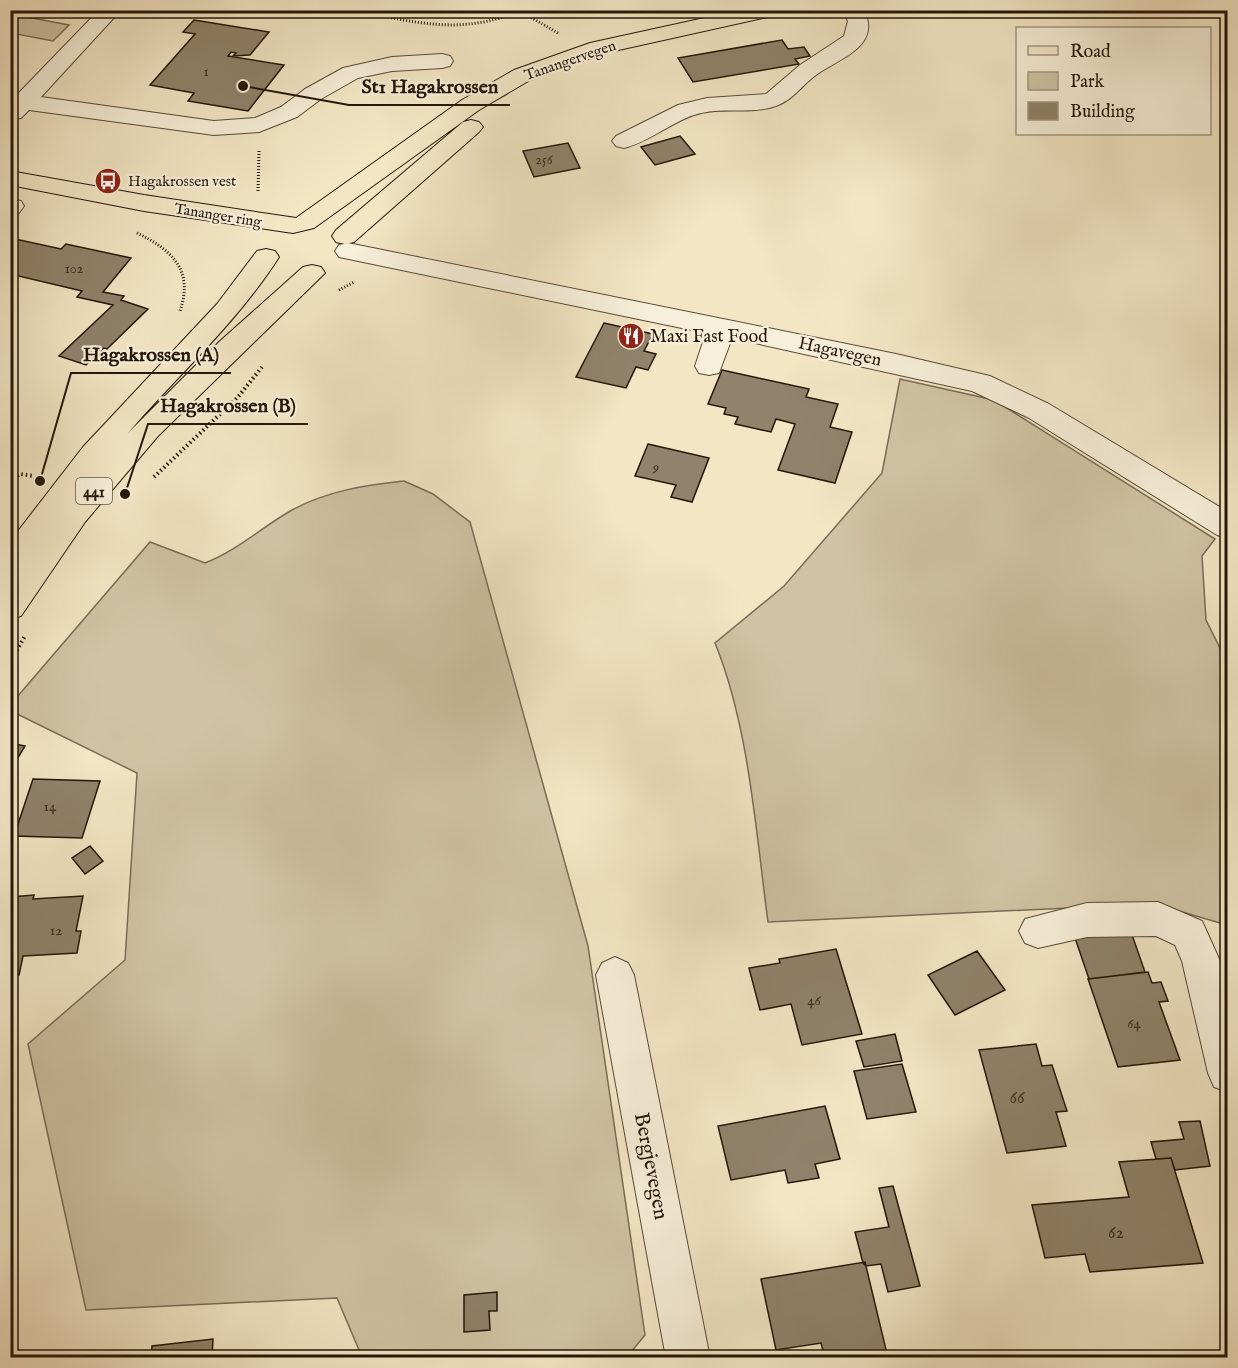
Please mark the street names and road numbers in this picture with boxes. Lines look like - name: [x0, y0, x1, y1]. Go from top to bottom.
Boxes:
- street label: Tanangervegen: [522, 36, 619, 85]
- street label: Tananger ring: [173, 199, 264, 232]
- street label: Hagavegen: [796, 332, 884, 373]
- road number: 441: [76, 478, 112, 504]
- street label: Bergjevegen: [627, 1110, 674, 1222]

